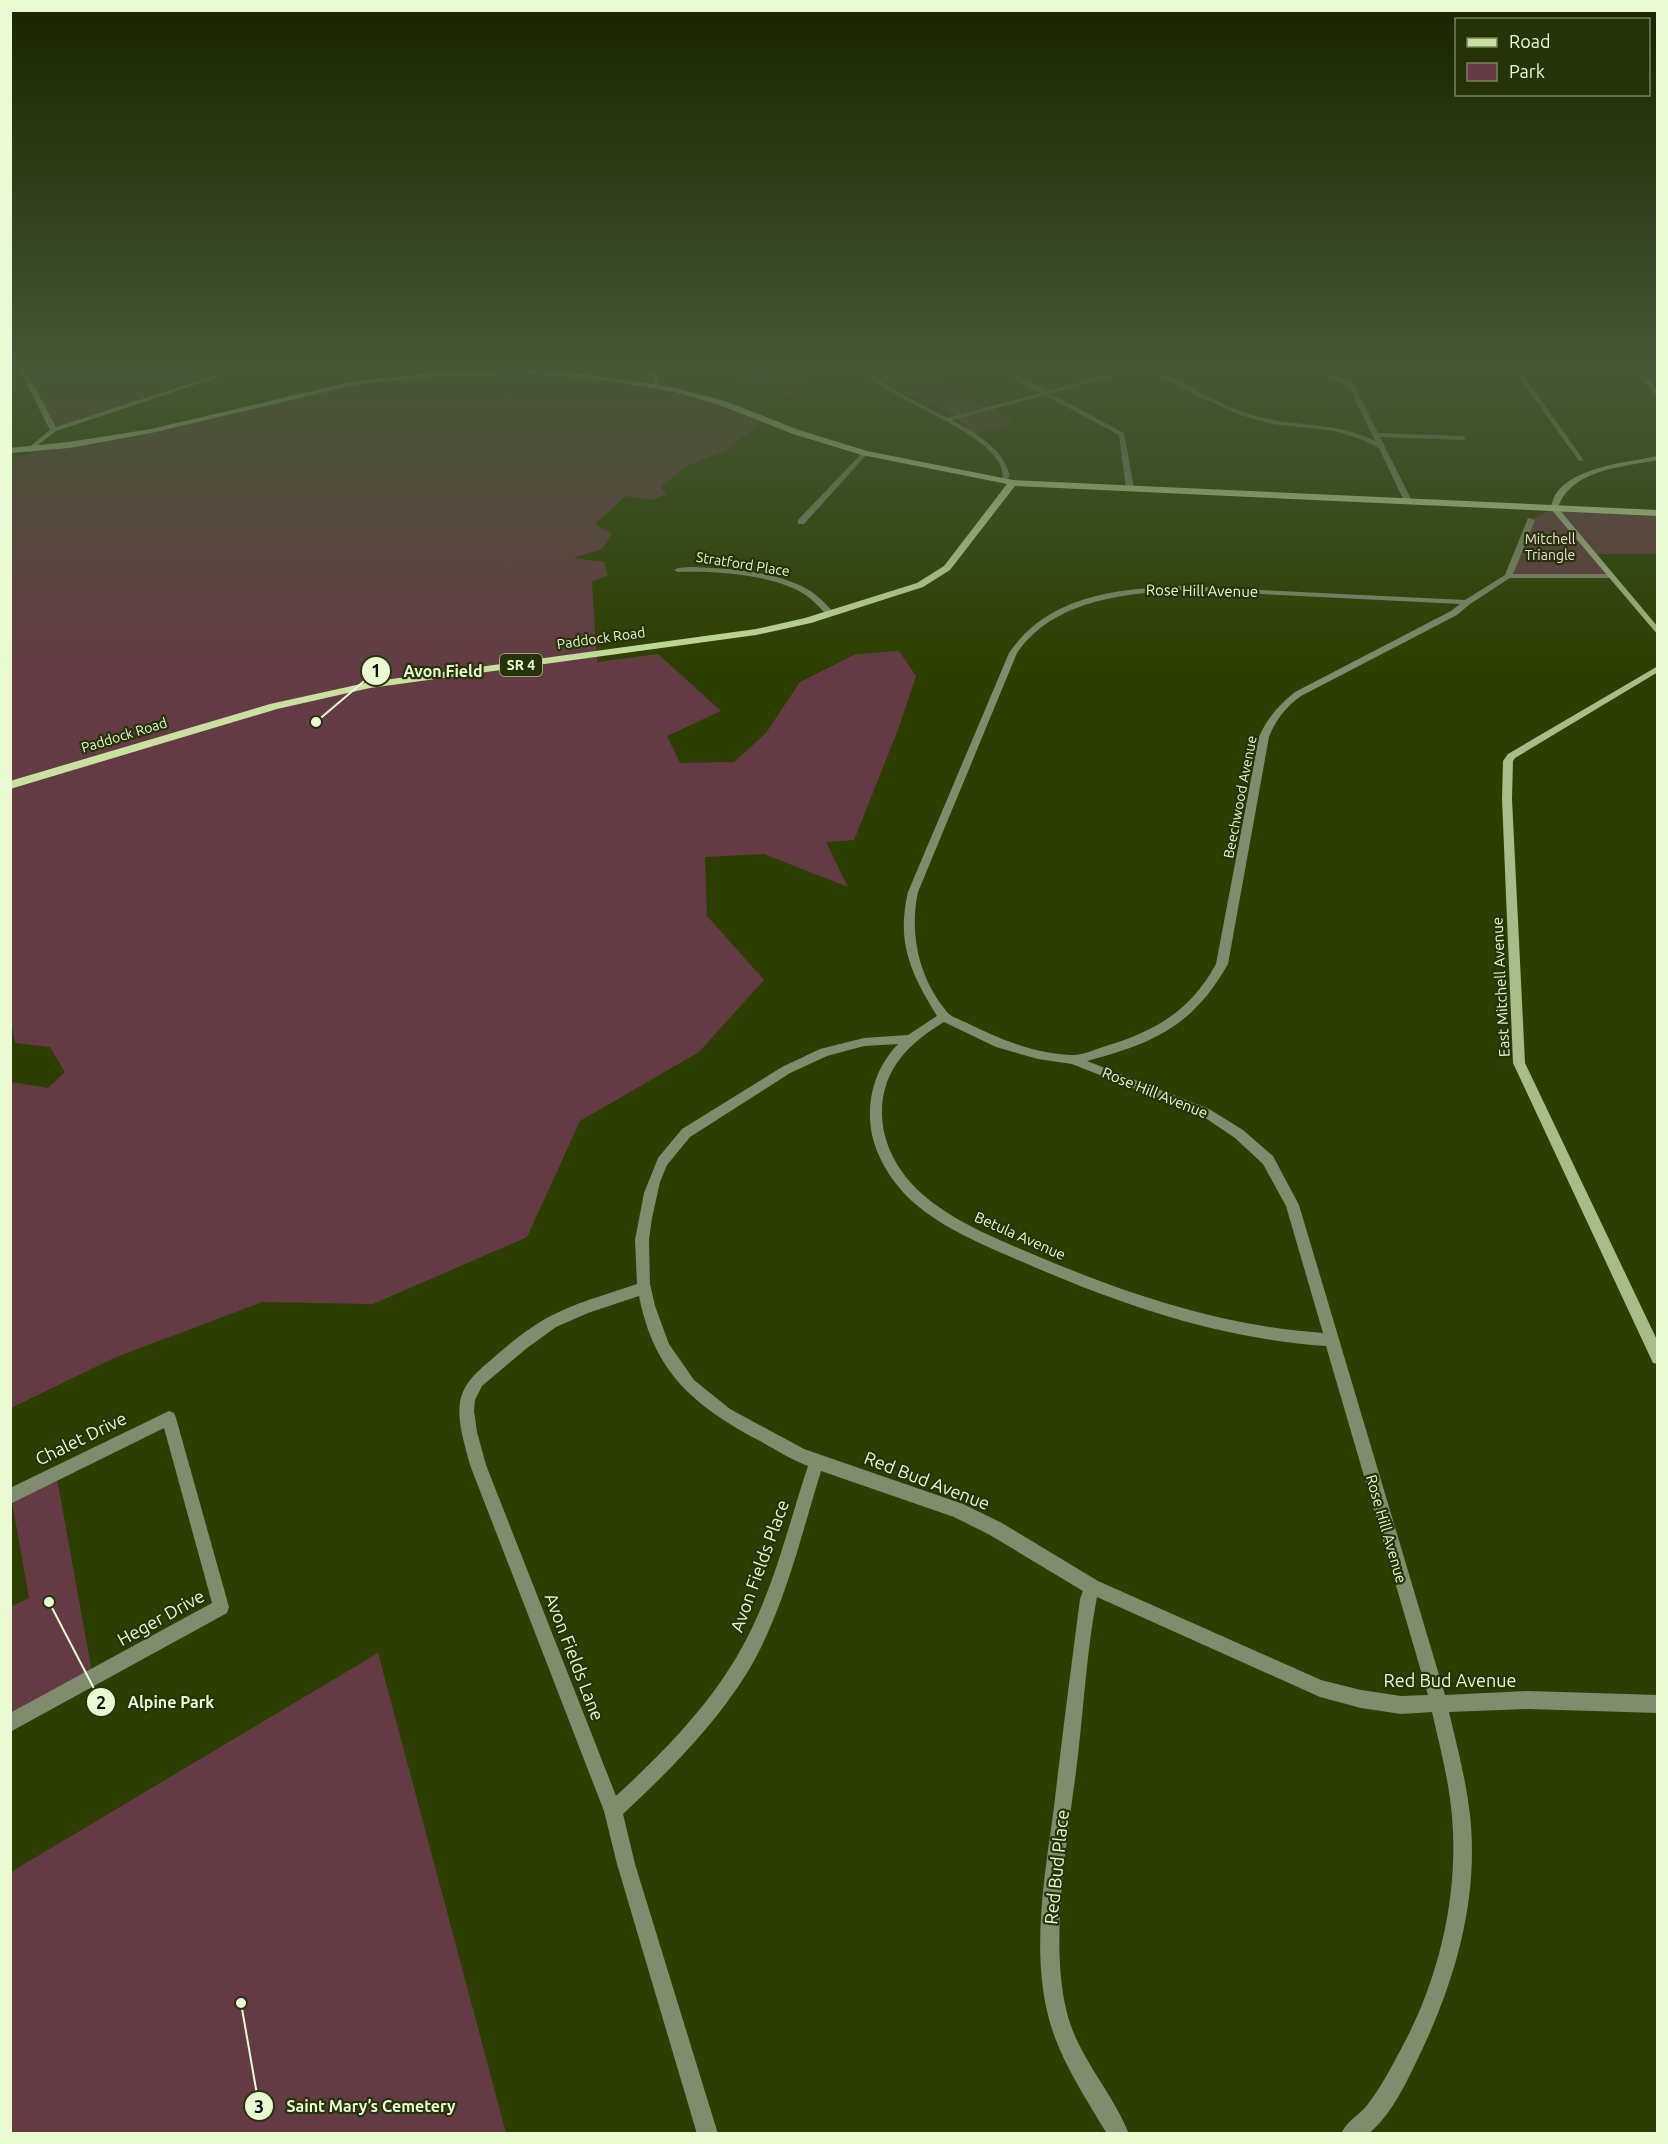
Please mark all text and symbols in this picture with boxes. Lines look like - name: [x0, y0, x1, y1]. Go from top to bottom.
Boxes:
- legend: [1455, 18, 1650, 96]
- text: Road: [1509, 31, 1551, 51]
- text: Park: [1509, 61, 1545, 81]
- park label: Mitchell Triangle: [1525, 531, 1576, 563]
- street label: Stratford Place: [695, 549, 791, 579]
- street label: Rose Hill Avenue: [1146, 581, 1258, 600]
- street label: Paddock Road: [556, 624, 646, 652]
- callout: Avon Field: [361, 654, 494, 688]
- road number: SR 4: [500, 654, 542, 676]
- text: 1: [371, 660, 381, 680]
- text: Avon Field: [403, 662, 483, 680]
- street label: Paddock Road: [79, 714, 169, 756]
- street label: Beechwood Avenue: [1220, 734, 1260, 860]
- street label: East Mitchell Avenue: [1488, 917, 1513, 1057]
- street label: Rose Hill Avenue: [1100, 1064, 1210, 1121]
- street label: Betula Avenue: [972, 1208, 1068, 1263]
- street label: Chalet Drive: [32, 1407, 129, 1469]
- street label: Red Bud Avenue: [862, 1447, 993, 1513]
- street label: Rose Hill Avenue: [1363, 1473, 1410, 1585]
- street label: Avon Fields Place: [726, 1497, 792, 1634]
- street label: Heger Drive: [114, 1585, 207, 1649]
- street label: Avon Fields Lane: [541, 1590, 608, 1723]
- street label: Red Bud Avenue: [1384, 1670, 1516, 1690]
- callout: Alpine Park: [86, 1685, 226, 1719]
- text: 2: [96, 1692, 106, 1712]
- text: Alpine Park: [128, 1693, 214, 1711]
- street label: Red Bud Place: [1040, 1809, 1072, 1925]
- callout: Saint Mary’s Cemetery: [244, 2089, 468, 2123]
- text: 3: [254, 2096, 264, 2116]
- text: Saint Mary’s Cemetery: [286, 2097, 456, 2115]

